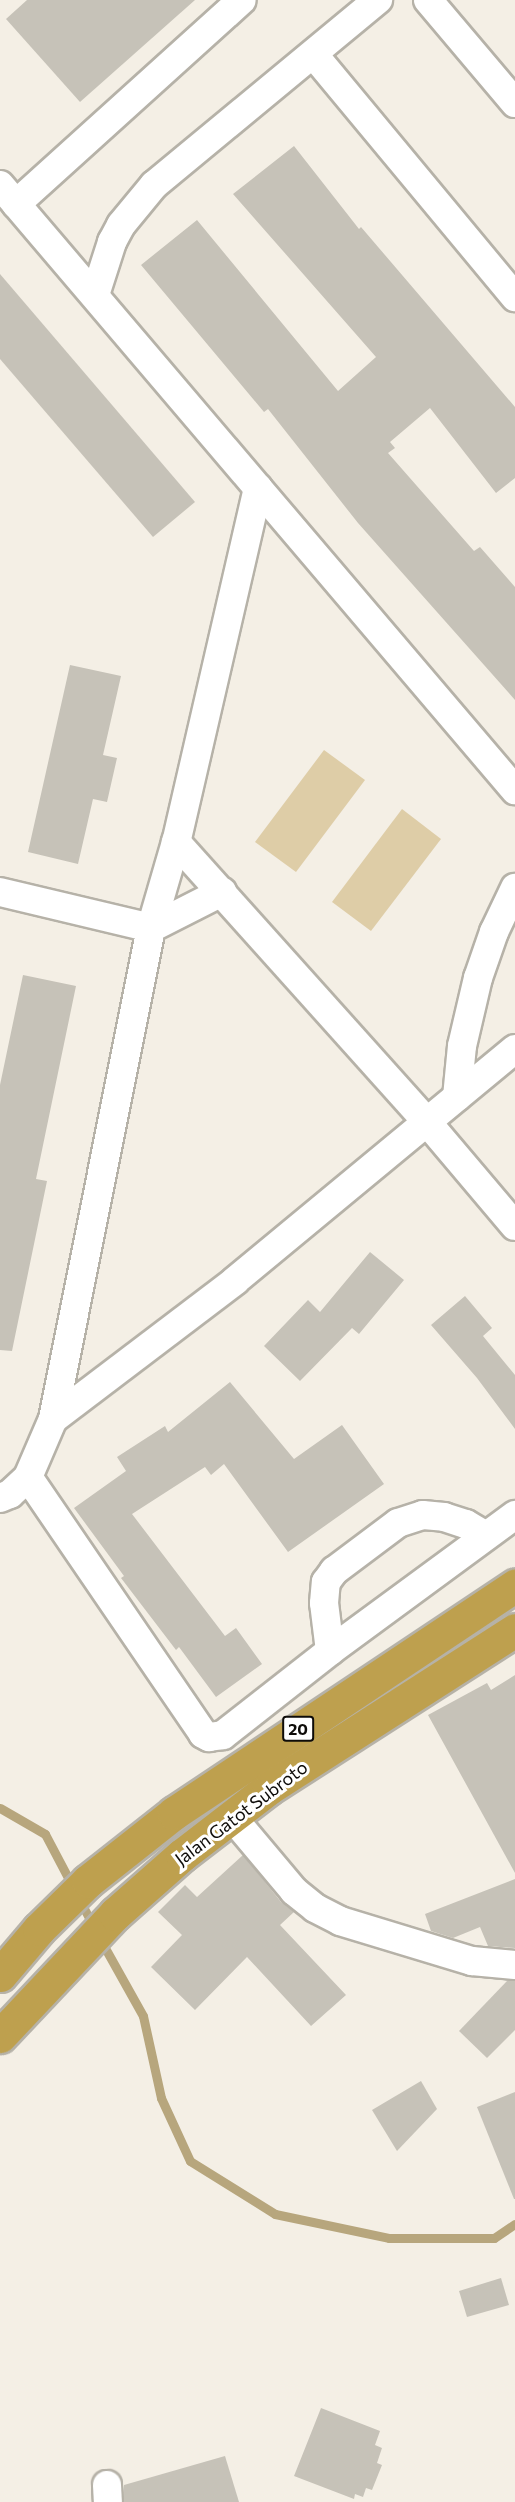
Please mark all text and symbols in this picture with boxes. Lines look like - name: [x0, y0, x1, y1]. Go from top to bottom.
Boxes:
- road number: 20: [282, 1716, 314, 1742]
- street label: Jalan Gatot Subroto: [170, 1756, 312, 1870]

